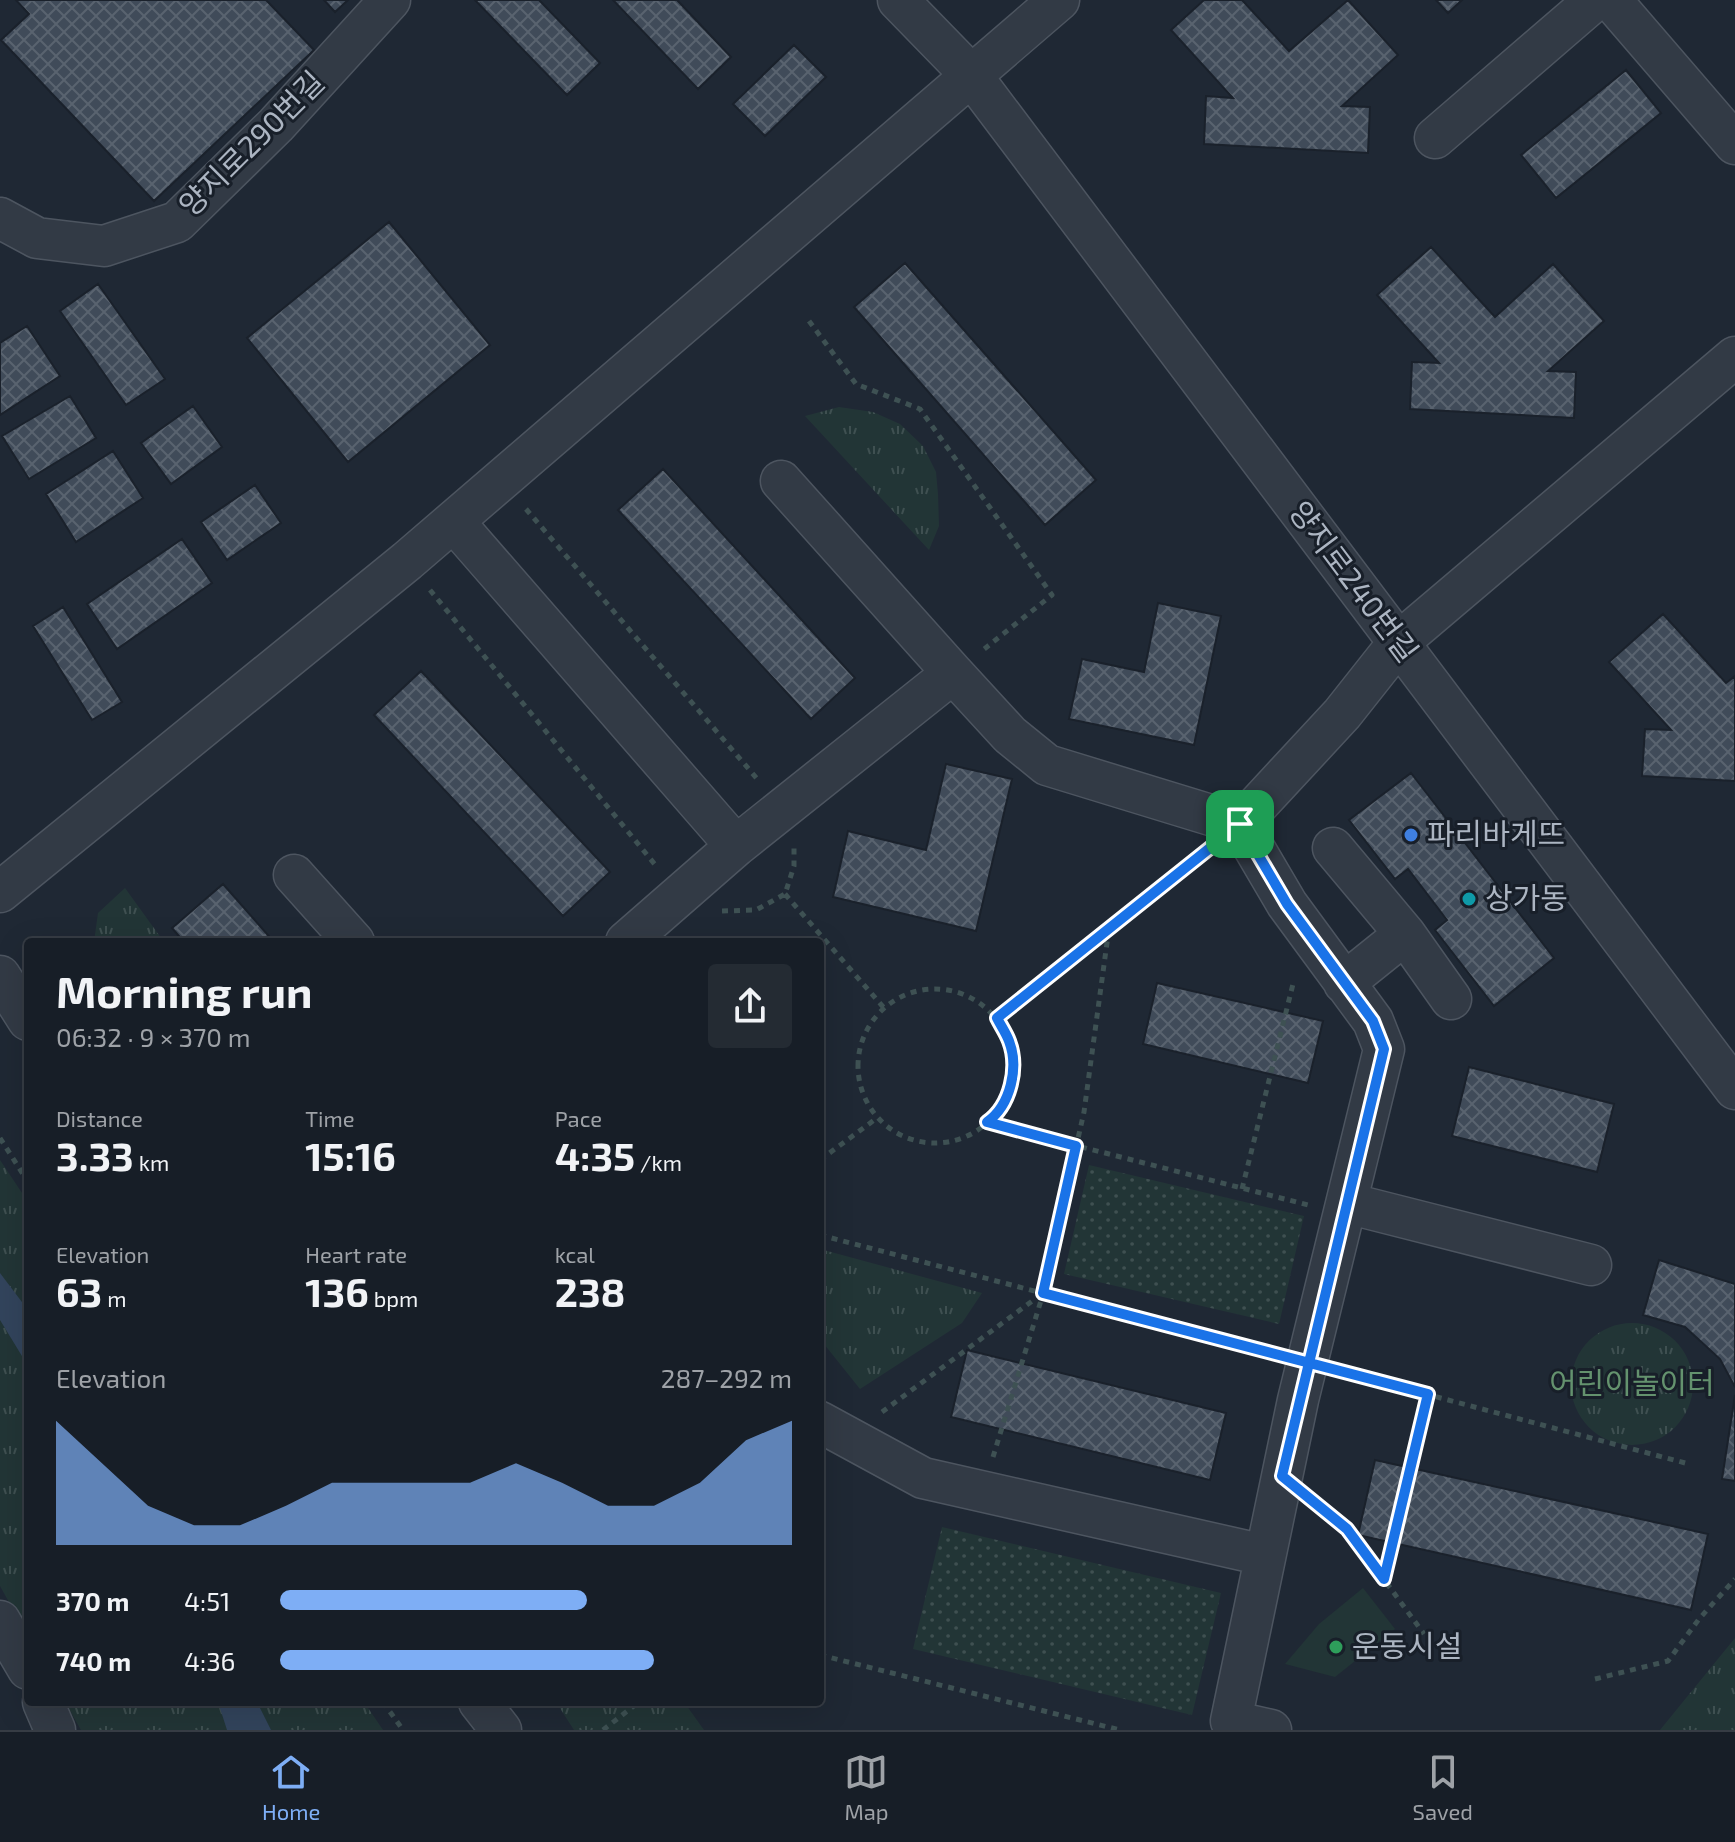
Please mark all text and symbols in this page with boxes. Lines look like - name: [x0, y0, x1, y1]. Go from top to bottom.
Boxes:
- street label: 양지로290번길: [171, 63, 331, 223]
- street label: 양지로240번길: [1283, 494, 1427, 668]
- pin: [1206, 790, 1274, 858]
- icon: arrive: [1218, 802, 1262, 846]
- place label: 파리바게뜨: [1427, 815, 1565, 851]
- marker: 파리바게뜨: [1402, 826, 1420, 844]
- place label: 상가동: [1485, 879, 1568, 915]
- marker: 상가동: [1460, 890, 1478, 908]
- text: Morning run: [56, 964, 312, 1017]
- button: share: [708, 964, 792, 1048]
- text: 06:32 · 9 × 370 m: [56, 1021, 251, 1052]
- text: Distance: [56, 1105, 143, 1131]
- text: Time: [305, 1105, 355, 1131]
- text: Pace: [555, 1105, 602, 1131]
- text: 3.33: [56, 1131, 134, 1179]
- text: 15:16: [305, 1131, 396, 1179]
- text: 4:35: [555, 1131, 635, 1179]
- text: km: [134, 1149, 169, 1175]
- text: /km: [635, 1149, 682, 1175]
- text: Elevation: [56, 1241, 149, 1267]
- text: Heart rate: [305, 1241, 407, 1267]
- text: kcal: [555, 1241, 595, 1267]
- text: 63: [56, 1267, 102, 1315]
- text: 136: [305, 1267, 369, 1315]
- text: 238: [555, 1267, 626, 1315]
- text: m: [102, 1285, 126, 1311]
- text: bpm: [369, 1285, 418, 1311]
- text: Elevation: [56, 1362, 166, 1393]
- text: 287–292 m: [661, 1362, 792, 1393]
- park label: 어린이놀이터: [1549, 1364, 1715, 1400]
- text: 370 m: [56, 1585, 129, 1616]
- text: 4:51: [184, 1585, 230, 1616]
- place label: 운동시설: [1352, 1627, 1462, 1663]
- marker: 운동시설: [1327, 1638, 1345, 1656]
- text: 740 m: [56, 1645, 131, 1676]
- text: 4:36: [184, 1645, 235, 1676]
- tab: Home: [262, 1750, 320, 1824]
- tab: Map: [844, 1750, 889, 1824]
- tab: Saved: [1413, 1750, 1473, 1824]

